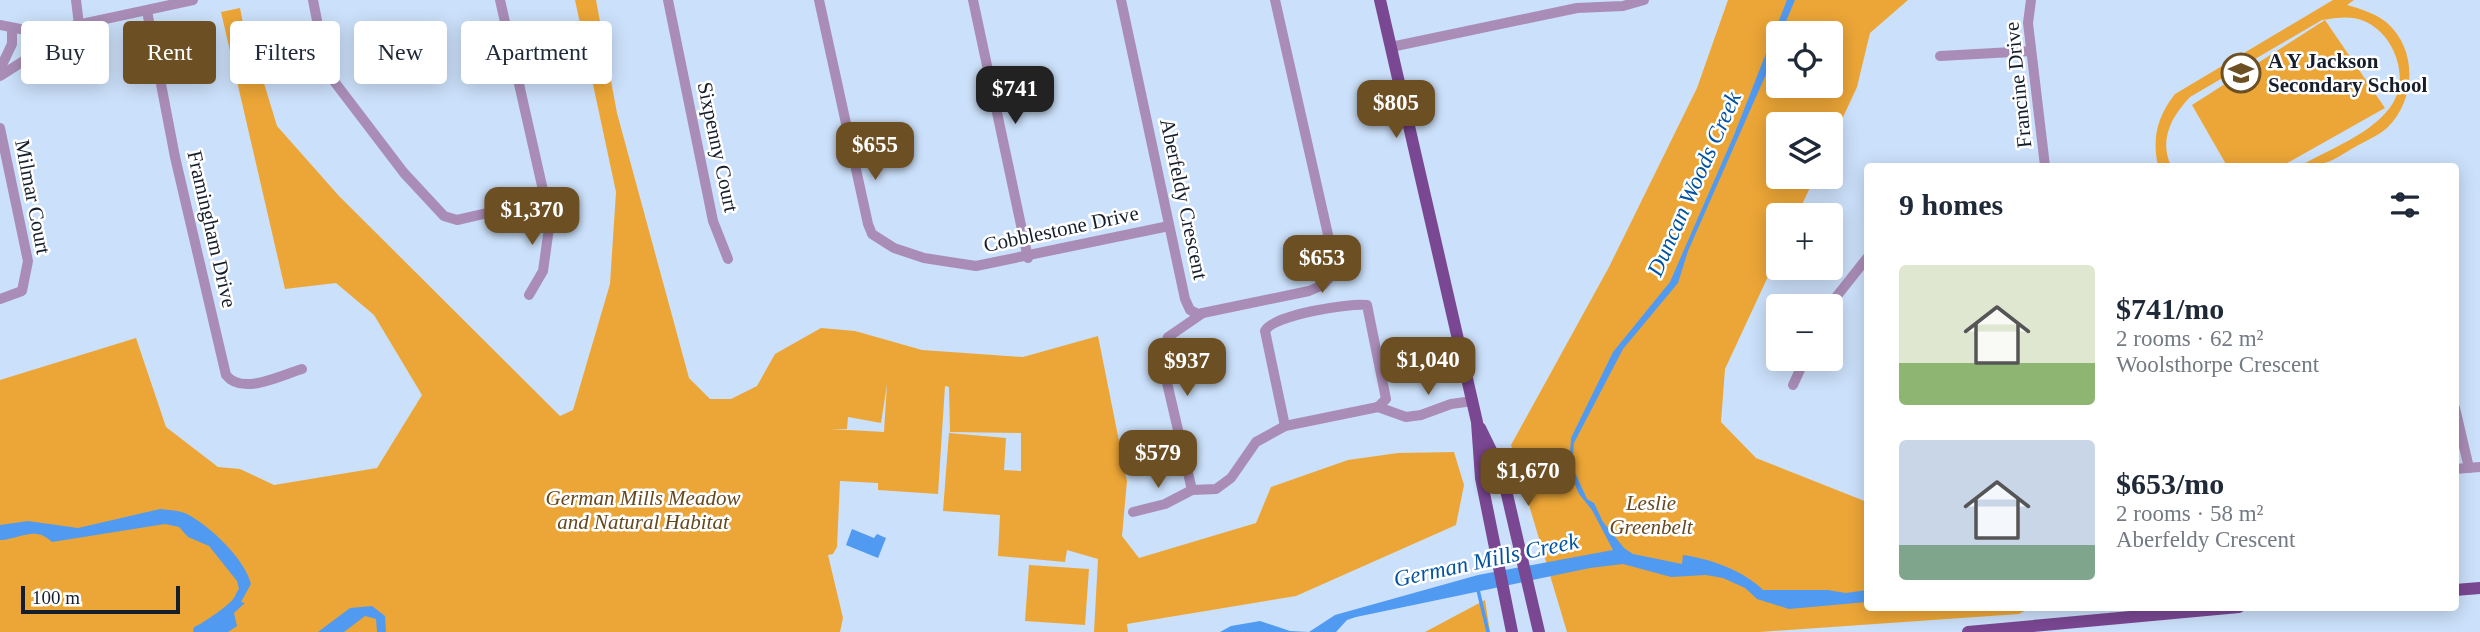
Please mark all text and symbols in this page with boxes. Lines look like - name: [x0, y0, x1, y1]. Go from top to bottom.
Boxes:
- chip: Buy: [21, 21, 109, 84]
- chip: Rent: [123, 21, 216, 84]
- chip: Filters: [230, 21, 340, 84]
- chip: New: [354, 21, 447, 84]
- chip: Apartment: [461, 21, 612, 84]
- map controls: [1766, 21, 1843, 371]
- button: locate: [1766, 21, 1843, 98]
- street label: Francine Drive: [1999, 21, 2037, 149]
- place label: A Y Jackson Secondary School: [2268, 49, 2427, 97]
- school or university icon: A Y Jackson Secondary School: [2220, 52, 2262, 94]
- pin: $741: [974, 66, 1056, 126]
- text: $741: [992, 76, 1038, 101]
- street label: Sixpenny Court: [692, 80, 744, 214]
- pin: $805: [1355, 80, 1437, 140]
- water label: Duncan Woods Creek: [1642, 87, 1746, 281]
- text: $805: [1373, 90, 1419, 115]
- button: layers: [1766, 112, 1843, 189]
- street label: Aberfeldy Crescent: [1155, 116, 1213, 282]
- pin: $655: [834, 122, 916, 182]
- text: $655: [852, 132, 898, 157]
- street label: Milmar Court: [10, 138, 56, 256]
- street label: Framingham Drive: [182, 148, 242, 310]
- icon: filters: [2386, 186, 2424, 224]
- pin: $1,370: [475, 188, 589, 247]
- text: 9 homes: [1899, 188, 2003, 221]
- text: $1,370: [500, 197, 564, 222]
- street label: Cobblestone Drive: [981, 201, 1141, 257]
- button: +: [1766, 203, 1843, 280]
- pin: $653: [1281, 236, 1363, 295]
- text: $653: [1299, 245, 1345, 270]
- text: $741/mo: [2116, 292, 2224, 325]
- icon: home: [1955, 293, 2039, 377]
- button: −: [1766, 294, 1843, 371]
- text: 2 rooms · 62 m²: [2116, 326, 2263, 351]
- pin: $937: [1146, 338, 1228, 398]
- pin: $1,040: [1371, 338, 1485, 397]
- text: $1,040: [1396, 347, 1460, 372]
- text: $937: [1164, 348, 1210, 373]
- text: Woolsthorpe Crescent: [2116, 352, 2319, 377]
- pin: $579: [1117, 430, 1199, 490]
- text: $579: [1135, 440, 1181, 465]
- pin: $1,670: [1471, 448, 1585, 508]
- text: $1,670: [1496, 458, 1560, 483]
- text: $653/mo: [2116, 467, 2224, 500]
- icon: home: [1955, 468, 2039, 552]
- park label: German Mills Meadow and Natural Habitat: [546, 486, 740, 534]
- park label: Leslie Greenbelt: [1609, 491, 1694, 539]
- text: 2 rooms · 58 m²: [2116, 501, 2263, 526]
- text: Aberfeldy Crescent: [2116, 527, 2295, 552]
- water label: German Mills Creek: [1391, 528, 1581, 592]
- scale bar: [21, 583, 180, 615]
- text: 100 m: [32, 587, 80, 608]

